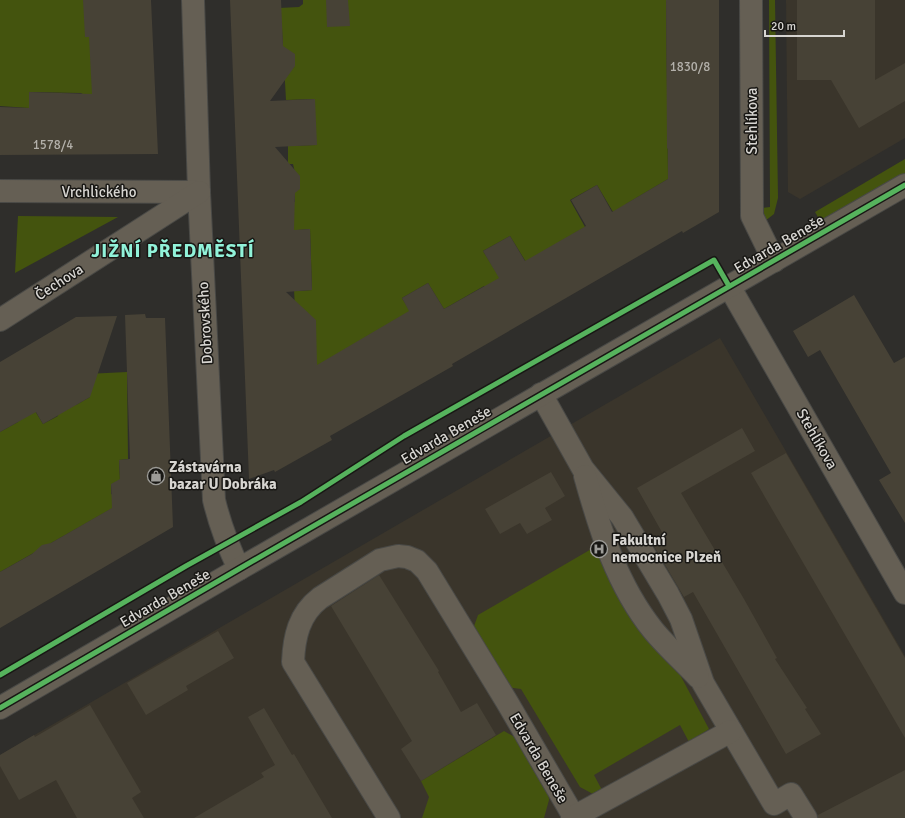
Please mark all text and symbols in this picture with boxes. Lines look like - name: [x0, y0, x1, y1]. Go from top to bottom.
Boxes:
- scale bar: [765, 12, 844, 38]
- text: 20 m: [771, 19, 796, 34]
- house number: 1830/8: [670, 59, 710, 75]
- street label: Stehlíkova: [743, 88, 761, 154]
- house number: 1578/4: [33, 137, 73, 153]
- street label: Vrchlického: [62, 183, 137, 201]
- street label: Edvarda Beneše: [731, 211, 827, 277]
- district label: JIŽNÍ PŘEDMĚSTÍ: [91, 239, 255, 263]
- street label: Čechova: [31, 259, 86, 304]
- street label: Dobrovského: [194, 281, 216, 365]
- street label: Edvarda Beneše: [398, 402, 494, 468]
- street label: Stehlíkova: [793, 406, 841, 472]
- place label: Zástavárna bazar U Dobráka: [169, 458, 277, 493]
- shop icon: Zástavárna bazar U Dobráka: [146, 466, 166, 486]
- place label: Fakultní nemocnice Plzeň: [612, 531, 721, 566]
- hospital icon: Fakultní nemocnice Plzeň: [589, 539, 609, 559]
- street label: Edvarda Beneše: [117, 565, 213, 631]
- street label: Edvarda Beneše: [506, 710, 572, 806]

